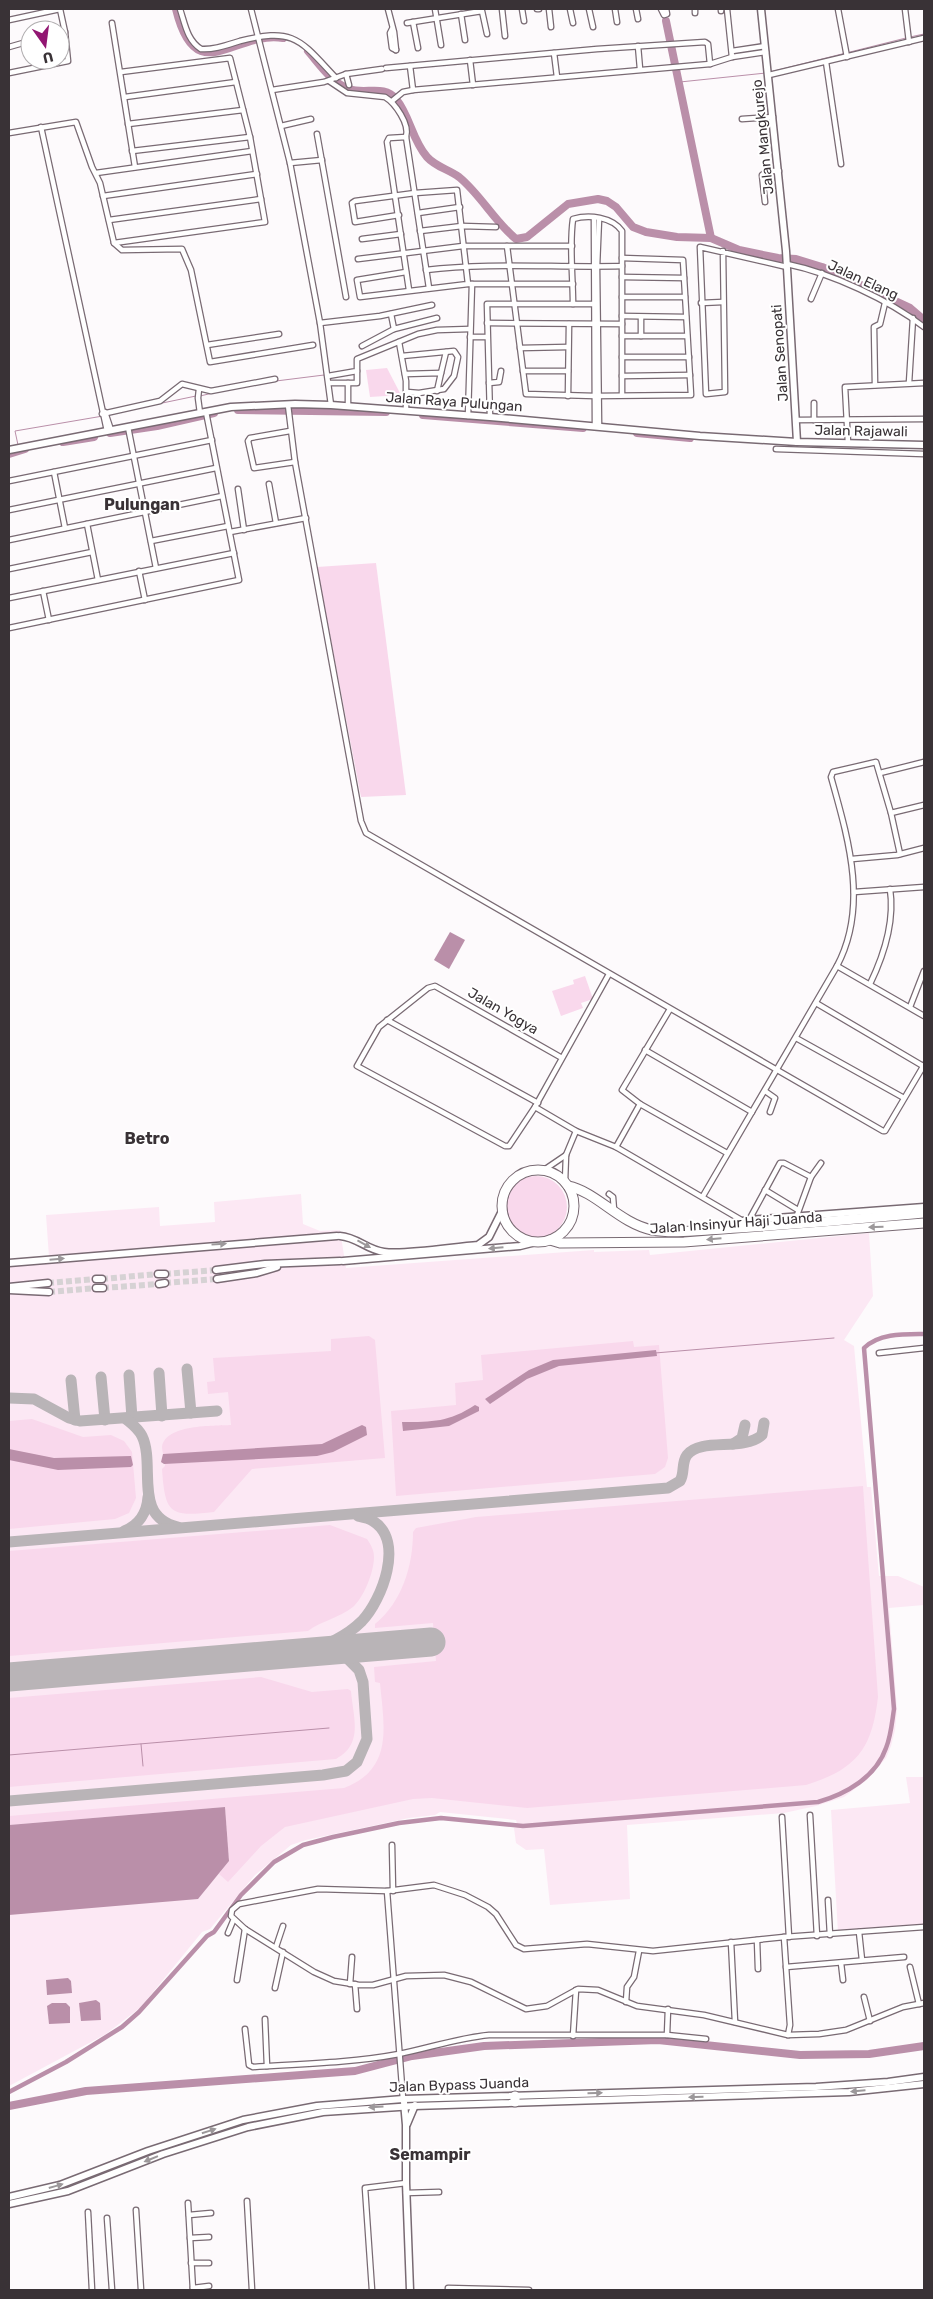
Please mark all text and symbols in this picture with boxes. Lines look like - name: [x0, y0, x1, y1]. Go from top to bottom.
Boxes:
- north arrow: [20, 20, 70, 70]
- text: U: [41, 48, 55, 67]
- street label: Jalan Mangkurejo: [749, 79, 777, 195]
- street label: Jalan Elang: [825, 256, 901, 304]
- street label: Jalan Senopati: [768, 304, 792, 402]
- street label: Jalan Raya Pulungan: [385, 389, 523, 415]
- street label: Jalan Rajawali: [814, 422, 908, 440]
- district label: Pulungan: [104, 495, 180, 514]
- street label: Jalan Yogya: [465, 984, 541, 1038]
- district label: Betro: [124, 1129, 170, 1148]
- street label: Jalan Insinyur Haji Juanda: [649, 1208, 823, 1238]
- one-way arrow: [867, 1223, 883, 1231]
- one-way arrow: [705, 1236, 721, 1244]
- one-way arrow: [211, 1240, 227, 1248]
- one-way arrow: [357, 1240, 372, 1248]
- one-way arrow: [488, 1245, 504, 1253]
- one-way arrow: [50, 1255, 66, 1263]
- street label: Jalan Bypass Juanda: [389, 2074, 529, 2096]
- one-way arrow: [850, 2088, 866, 2096]
- one-way arrow: [588, 2089, 604, 2097]
- one-way arrow: [688, 2093, 704, 2101]
- one-way arrow: [368, 2104, 384, 2112]
- one-way arrow: [201, 2126, 216, 2134]
- district label: Semampir: [390, 2145, 471, 2164]
- one-way arrow: [143, 2155, 158, 2163]
- one-way arrow: [49, 2182, 64, 2190]

